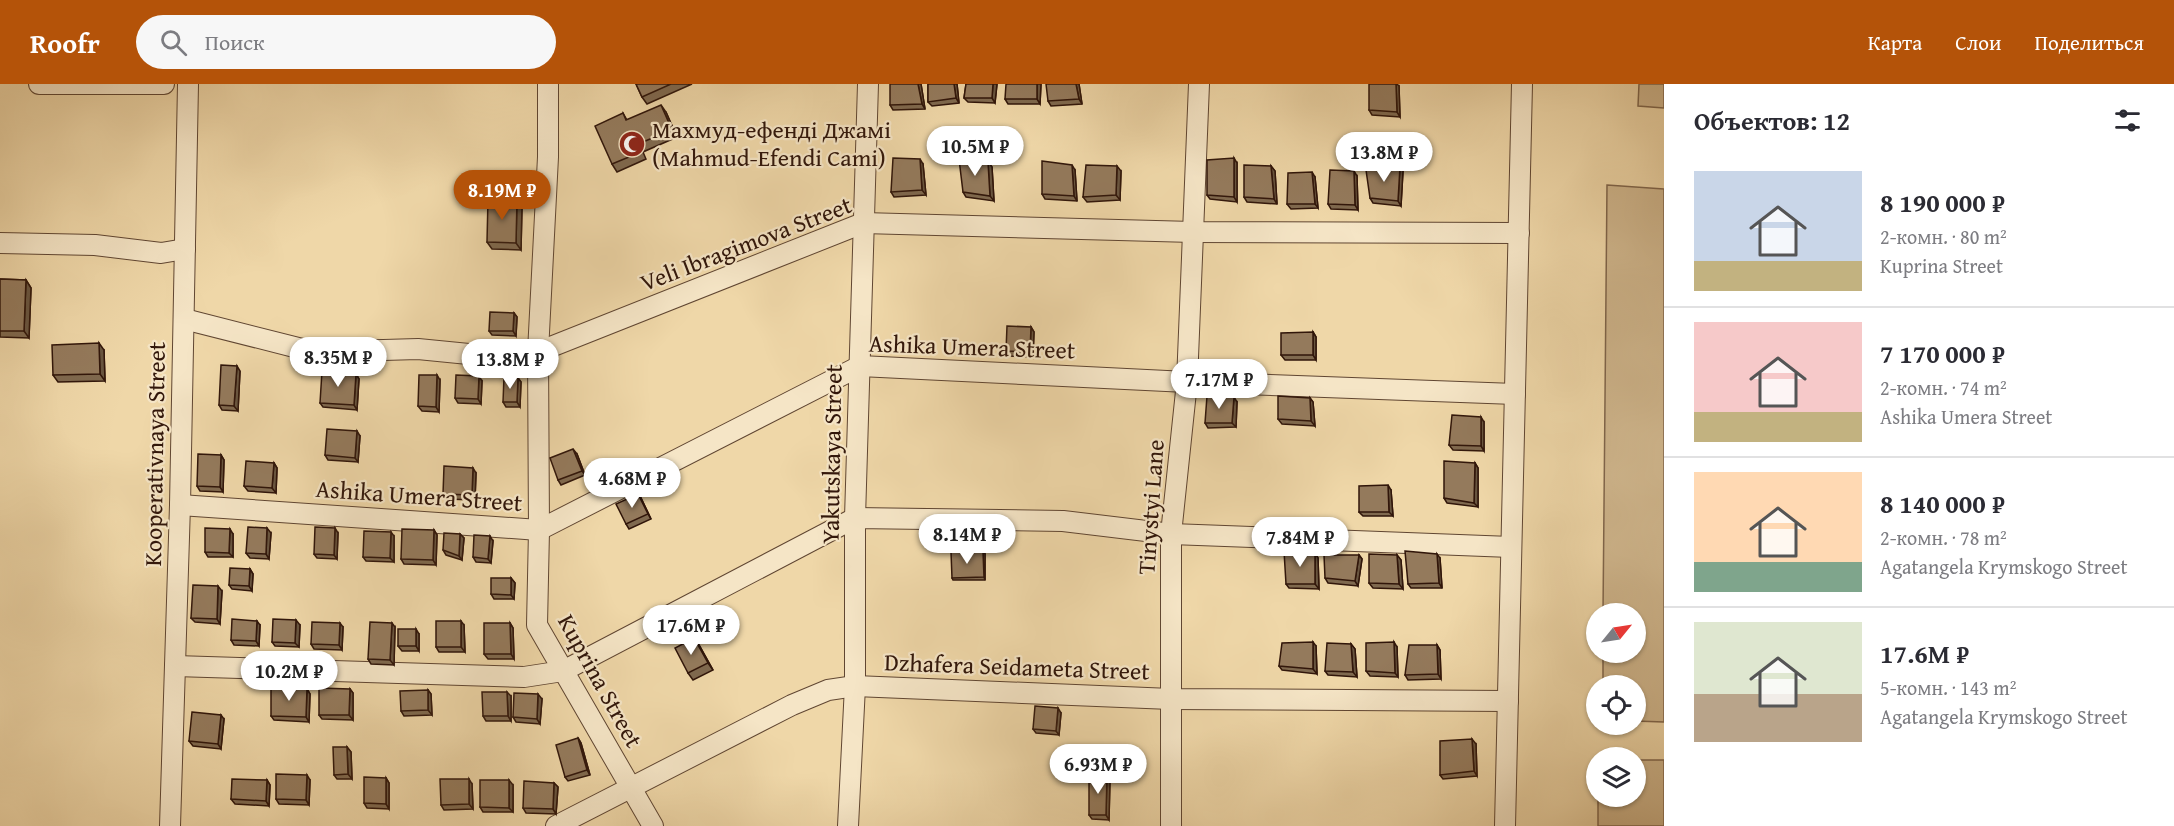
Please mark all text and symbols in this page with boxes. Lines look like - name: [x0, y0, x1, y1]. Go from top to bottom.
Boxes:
- search box: [136, 15, 556, 69]
- text: Roofr: [30, 22, 100, 63]
- icon: search: [157, 26, 190, 59]
- text: Поиск: [205, 26, 265, 58]
- text: Карта: [1868, 27, 1922, 58]
- text: Слои: [1955, 27, 2001, 58]
- text: Поделиться: [2034, 27, 2144, 58]
- text: Объектов: 12: [1694, 101, 1850, 140]
- icon: filters: [2111, 104, 2144, 137]
- place label: Махмуд-ефенді Джамі (Mahmud-Efendi Cami): [652, 112, 891, 175]
- pin: 10.5M ₽: [920, 126, 1030, 177]
- mosque icon: Махмуд-ефенді Джамі (Mahmud-Efendi Cami): [617, 129, 647, 159]
- text: 10.5M ₽: [941, 131, 1009, 160]
- pin: 13.8M ₽: [1329, 132, 1439, 183]
- text: 13.8M ₽: [1350, 137, 1418, 166]
- pin: 8.19M ₽: [447, 170, 557, 221]
- text: 8.19M ₽: [468, 175, 536, 204]
- text: 8 190 000 ₽: [1880, 183, 2005, 222]
- street label: Veli Ibragimova Street: [635, 187, 857, 300]
- icon: home: [1742, 195, 1814, 267]
- text: 2-комн. · 80 m²: [1880, 222, 2007, 251]
- text: Kuprina Street: [1880, 251, 2003, 280]
- street label: Ashika Umera Street: [868, 325, 1076, 368]
- text: 7 170 000 ₽: [1880, 334, 2005, 373]
- pin: 8.35M ₽: [283, 337, 393, 388]
- pin: 13.8M ₽: [455, 339, 565, 390]
- street label: Kooperativnaya Street: [135, 341, 174, 567]
- text: 8.35M ₽: [304, 342, 372, 371]
- text: 13.8M ₽: [476, 344, 544, 373]
- icon: home: [1742, 346, 1814, 418]
- pin: 7.17M ₽: [1164, 359, 1274, 410]
- street label: Yakutskaya Street: [812, 363, 851, 544]
- text: 7.17M ₽: [1185, 364, 1253, 393]
- text: 2-комн. · 74 m²: [1880, 373, 2007, 402]
- text: Ashika Umera Street: [1880, 402, 2052, 431]
- street label: Tinystyi Lane: [1128, 438, 1173, 576]
- pin: 4.68M ₽: [577, 458, 687, 509]
- text: 4.68M ₽: [598, 463, 666, 492]
- street label: Ashika Umera Street: [315, 471, 524, 520]
- text: 8 140 000 ₽: [1880, 484, 2005, 523]
- icon: home: [1742, 496, 1814, 568]
- pin: 8.14M ₽: [912, 514, 1022, 565]
- pin: 7.84M ₽: [1245, 517, 1355, 568]
- text: 8.14M ₽: [933, 519, 1001, 548]
- text: 7.84M ₽: [1266, 522, 1334, 551]
- text: 2-комн. · 78 m²: [1880, 523, 2007, 552]
- text: Agatangela Krymskogo Street: [1880, 552, 2128, 581]
- north arrow: [1586, 603, 1646, 663]
- map controls: [1586, 603, 1646, 807]
- pin: 17.6M ₽: [636, 605, 746, 656]
- street label: Kuprina Street: [549, 608, 652, 754]
- text: 17.6M ₽: [657, 610, 725, 639]
- text: 17.6M ₽: [1880, 634, 1969, 673]
- street label: Dzhafera Seidameta Street: [884, 644, 1151, 689]
- icon: home: [1742, 646, 1814, 718]
- pin: 10.2M ₽: [234, 651, 344, 702]
- text: 10.2M ₽: [255, 656, 323, 685]
- text: 5-комн. · 143 m²: [1880, 673, 2016, 702]
- button: locate: [1586, 675, 1646, 735]
- text: Agatangela Krymskogo Street: [1880, 702, 2128, 731]
- pin: 6.93M ₽: [1043, 744, 1153, 795]
- button: layers: [1586, 747, 1646, 807]
- text: 6.93M ₽: [1064, 749, 1132, 778]

